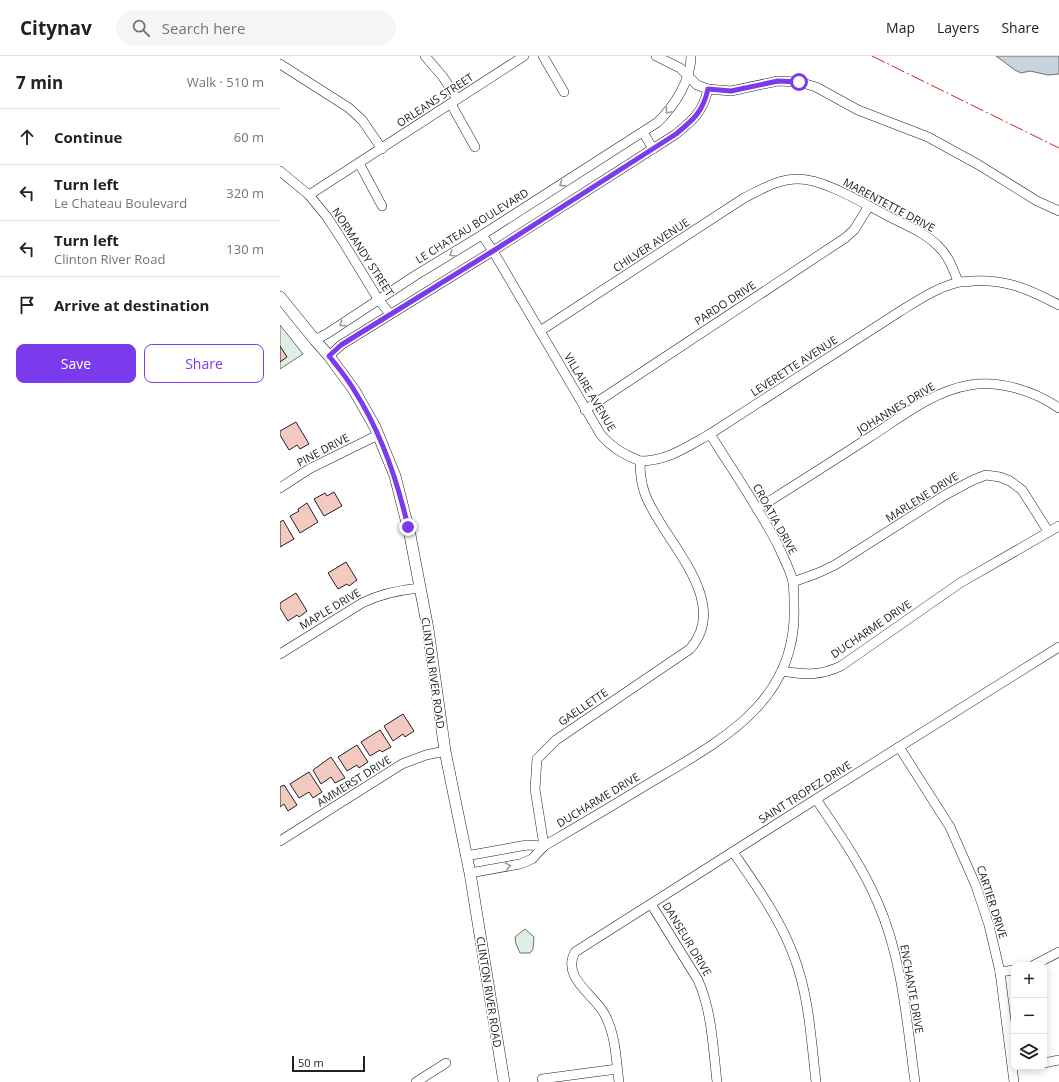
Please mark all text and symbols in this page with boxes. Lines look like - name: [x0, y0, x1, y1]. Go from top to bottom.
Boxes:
- search box: [116, 10, 396, 46]
- text: Citynav: [20, 15, 92, 41]
- icon: search: [130, 17, 152, 39]
- text: Search here: [162, 18, 245, 38]
- text: Map: [886, 18, 915, 37]
- text: Layers: [937, 18, 979, 37]
- text: Share: [1001, 18, 1039, 37]
- street label: ORLEANS STREET: [394, 69, 476, 130]
- text: 7 min: [16, 71, 63, 94]
- text: Walk · 510 m: [187, 73, 264, 91]
- route start: [790, 73, 808, 91]
- one-way arrow: [666, 106, 673, 113]
- icon: ahead: [16, 126, 38, 148]
- text: Continue: [54, 127, 122, 147]
- text: 60 m: [234, 128, 264, 146]
- text: Turn left: [54, 174, 119, 194]
- street label: MARENTETTE DRIVE: [841, 174, 938, 235]
- one-way arrow: [559, 180, 566, 187]
- icon: left: [16, 182, 38, 204]
- text: 320 m: [226, 184, 264, 202]
- street label: LE CHATEAU BOULEVARD: [412, 185, 531, 267]
- text: Le Chateau Boulevard: [54, 194, 187, 212]
- street label: NORMANDY STREET: [329, 204, 398, 299]
- street label: CHILVER AVENUE: [610, 214, 692, 275]
- text: Turn left: [54, 230, 119, 250]
- icon: left: [16, 238, 38, 260]
- text: 130 m: [226, 240, 264, 258]
- one-way arrow: [449, 249, 456, 256]
- text: Clinton River Road: [54, 250, 165, 268]
- street label: PARDO DRIVE: [691, 277, 758, 328]
- icon: arrive: [16, 294, 38, 316]
- text: Arrive at destination: [54, 295, 209, 315]
- one-way arrow: [339, 319, 346, 327]
- street label: LEVERETTE AVENUE: [747, 332, 840, 399]
- button: Save: [16, 344, 136, 383]
- button: Share: [144, 344, 264, 383]
- street label: VILLAIRE AVENUE: [561, 350, 620, 434]
- street label: JOHANNES DRIVE: [853, 378, 938, 437]
- street label: PINE DRIVE: [294, 429, 352, 470]
- street label: MARLENE DRIVE: [882, 468, 961, 525]
- street label: CROATIA DRIVE: [750, 481, 801, 557]
- route end: [399, 518, 417, 536]
- street label: MAPLE DRIVE: [296, 584, 363, 633]
- street label: DUCHARME DRIVE: [827, 596, 914, 661]
- street label: CLINTON RIVER ROAD: [418, 616, 449, 730]
- street label: GAELLETTE: [555, 684, 610, 729]
- street label: AMMERST DRIVE: [314, 752, 394, 809]
- street label: SAINT TROPEZ DRIVE: [755, 757, 854, 826]
- street label: DUCHARME DRIVE: [554, 769, 642, 830]
- one-way arrow: [505, 862, 511, 870]
- street label: CARTIER DRIVE: [974, 863, 1011, 940]
- street label: DANSEUR DRIVE: [659, 899, 715, 978]
- street label: CLINTON RIVER ROAD: [473, 935, 506, 1049]
- street label: ENCHANTE DRIVE: [897, 943, 928, 1035]
- map controls: [1011, 962, 1047, 1070]
- button: +: [1011, 962, 1047, 998]
- button: −: [1011, 998, 1047, 1034]
- button: layers: [1011, 1034, 1047, 1070]
- scale bar: [292, 1054, 365, 1073]
- text: 50 m: [298, 1055, 324, 1070]

